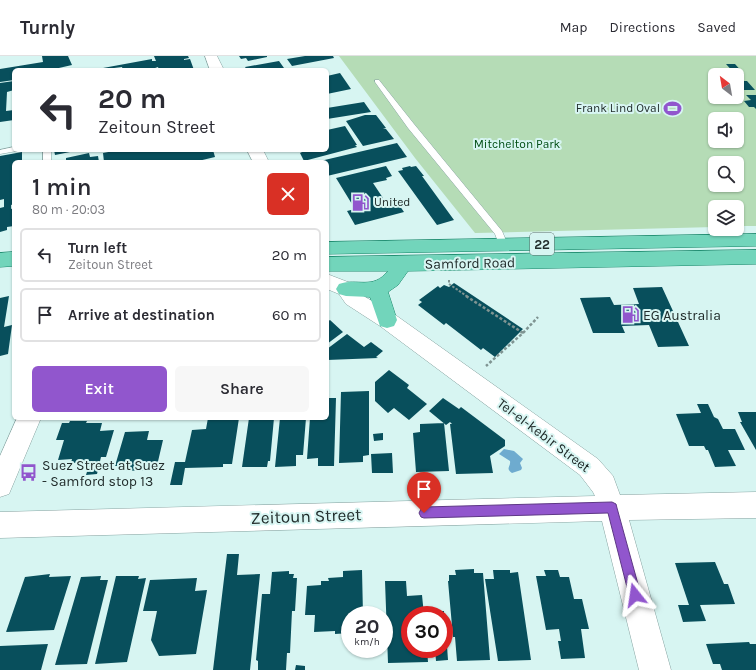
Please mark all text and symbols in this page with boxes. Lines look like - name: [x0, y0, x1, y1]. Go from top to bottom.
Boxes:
- text: Turnly: [20, 17, 75, 39]
- text: Map: [560, 19, 588, 36]
- text: Directions: [610, 19, 675, 36]
- text: Saved: [697, 19, 736, 36]
- north arrow: [708, 68, 744, 104]
- map controls: [708, 68, 744, 236]
- text: 20 m: [98, 82, 166, 115]
- icon: left: [32, 84, 84, 136]
- sports icon: Frank Lind Oval: [663, 98, 683, 118]
- place label: Frank Lind Oval: [576, 101, 660, 115]
- button: sound: [708, 112, 744, 148]
- text: Zeitoun Street: [98, 116, 215, 138]
- park label: Mitchelton Park: [474, 137, 561, 151]
- button: search: [708, 156, 744, 192]
- text: 1 min: [32, 173, 92, 201]
- button: close: [267, 173, 309, 215]
- fuel station icon: United: [351, 192, 371, 212]
- place label: United: [374, 195, 410, 209]
- button: layers: [708, 200, 744, 236]
- text: 80 m · 20:03: [32, 202, 105, 217]
- road number: 22: [530, 233, 554, 255]
- text: Turn left: [68, 239, 127, 257]
- icon: left: [34, 244, 56, 266]
- text: 20 m: [272, 246, 307, 264]
- street label: Samford Road: [425, 254, 515, 273]
- text: Zeitoun Street: [68, 257, 153, 272]
- icon: arrive: [34, 304, 56, 326]
- fuel station icon: EG Australia: [620, 305, 640, 325]
- text: Arrive at destination: [68, 306, 215, 324]
- text: 60 m: [272, 306, 307, 324]
- place label: EG Australia: [643, 307, 721, 324]
- button: Exit: [32, 366, 167, 412]
- button: Share: [175, 366, 309, 412]
- street label: Tel-el-kebir Street: [494, 395, 594, 476]
- place label: Suez Street at Suez - Samford stop 13: [42, 457, 165, 490]
- bus stop icon: Suez Street at Suez - Samford stop 13: [19, 463, 39, 483]
- pin: [407, 472, 441, 513]
- icon: arrive: [413, 478, 435, 500]
- street label: Zeitoun Street: [250, 504, 362, 528]
- position arrow: [614, 574, 656, 616]
- speed limit sign: 30: [401, 606, 453, 658]
- text: 20: [355, 615, 379, 638]
- text: km/h: [354, 636, 380, 648]

